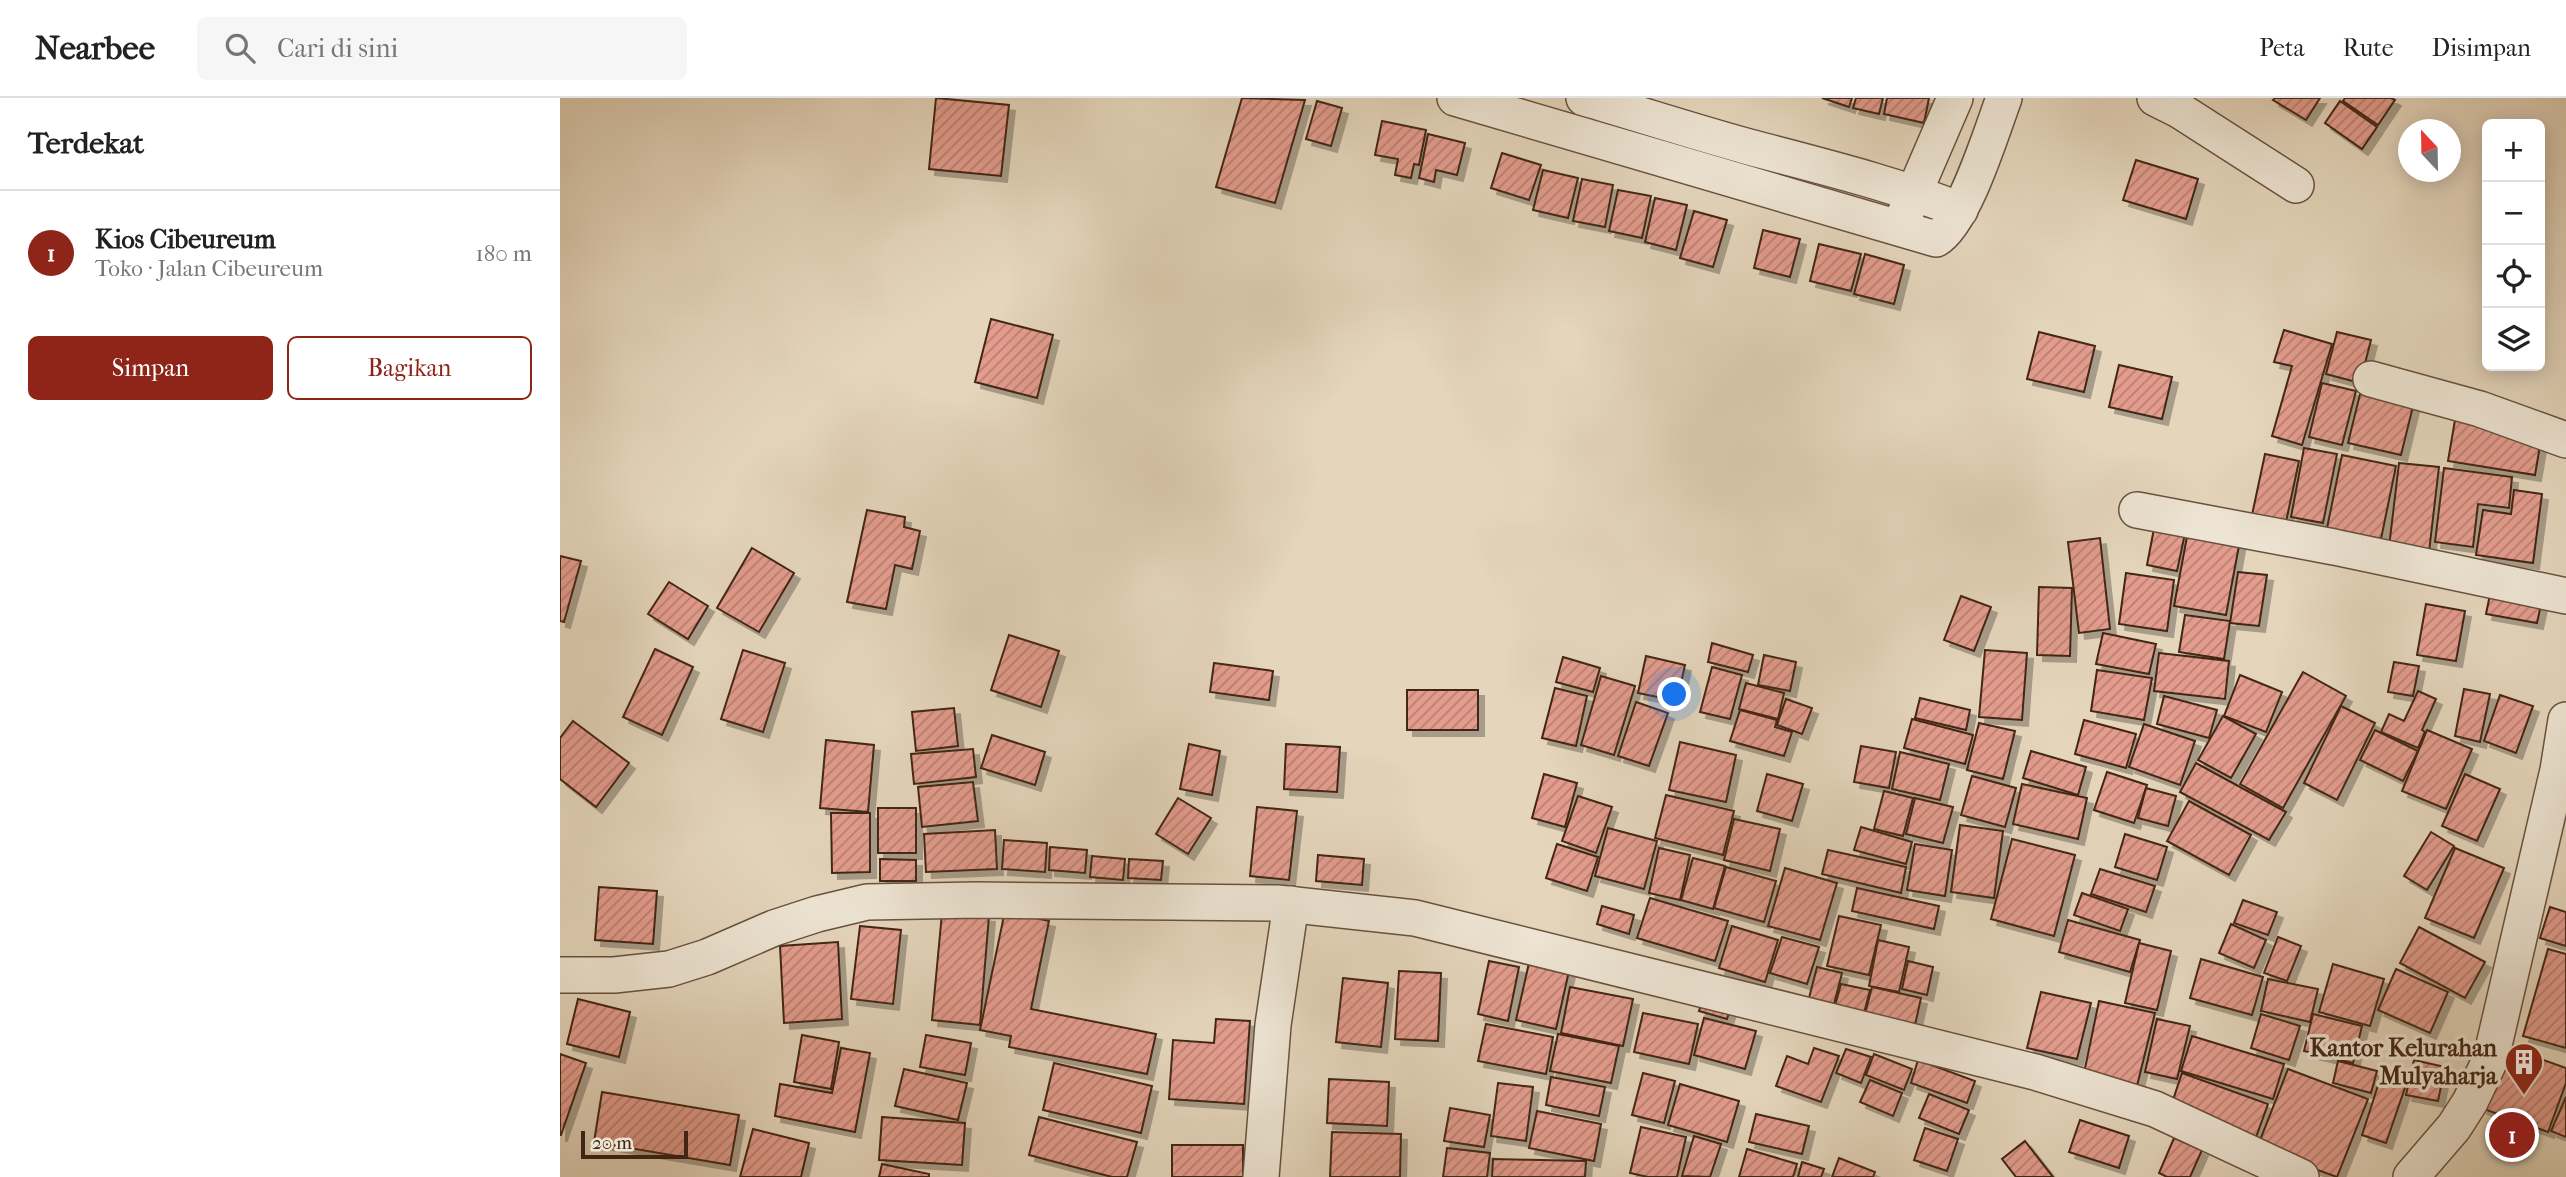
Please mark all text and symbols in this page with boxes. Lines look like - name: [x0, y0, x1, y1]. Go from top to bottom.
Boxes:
- search box: [197, 17, 687, 80]
- text: Nearbee: [35, 29, 155, 68]
- icon: search: [221, 29, 259, 67]
- text: Cari di sini: [277, 33, 398, 64]
- text: Peta: [2259, 34, 2305, 62]
- text: Rute: [2343, 34, 2394, 62]
- text: Disimpan: [2432, 34, 2531, 62]
- north arrow: [2398, 119, 2461, 182]
- map controls: [2482, 119, 2545, 371]
- button: +: [2482, 119, 2545, 182]
- text: Terdekat: [28, 126, 144, 161]
- button: −: [2482, 182, 2545, 245]
- text: Kios Cibeureum: [95, 224, 276, 255]
- text: 1: [47, 240, 55, 267]
- text: 180 m: [475, 240, 532, 267]
- button: locate: [2482, 245, 2545, 308]
- text: Toko · Jalan Cibeureum: [95, 255, 323, 282]
- button: layers: [2482, 308, 2545, 371]
- button: Simpan: [28, 336, 273, 400]
- button: Bagikan: [287, 336, 532, 400]
- your location: [1657, 677, 1691, 711]
- place label: Kantor Kelurahan Mulyaharja: [2310, 1034, 2498, 1090]
- building icon: Kantor Kelurahan Mulyaharja: [2503, 1041, 2545, 1096]
- pin: 1: [2489, 1109, 2535, 1161]
- scale bar: [581, 1128, 688, 1160]
- text: 20 m: [592, 1132, 632, 1154]

